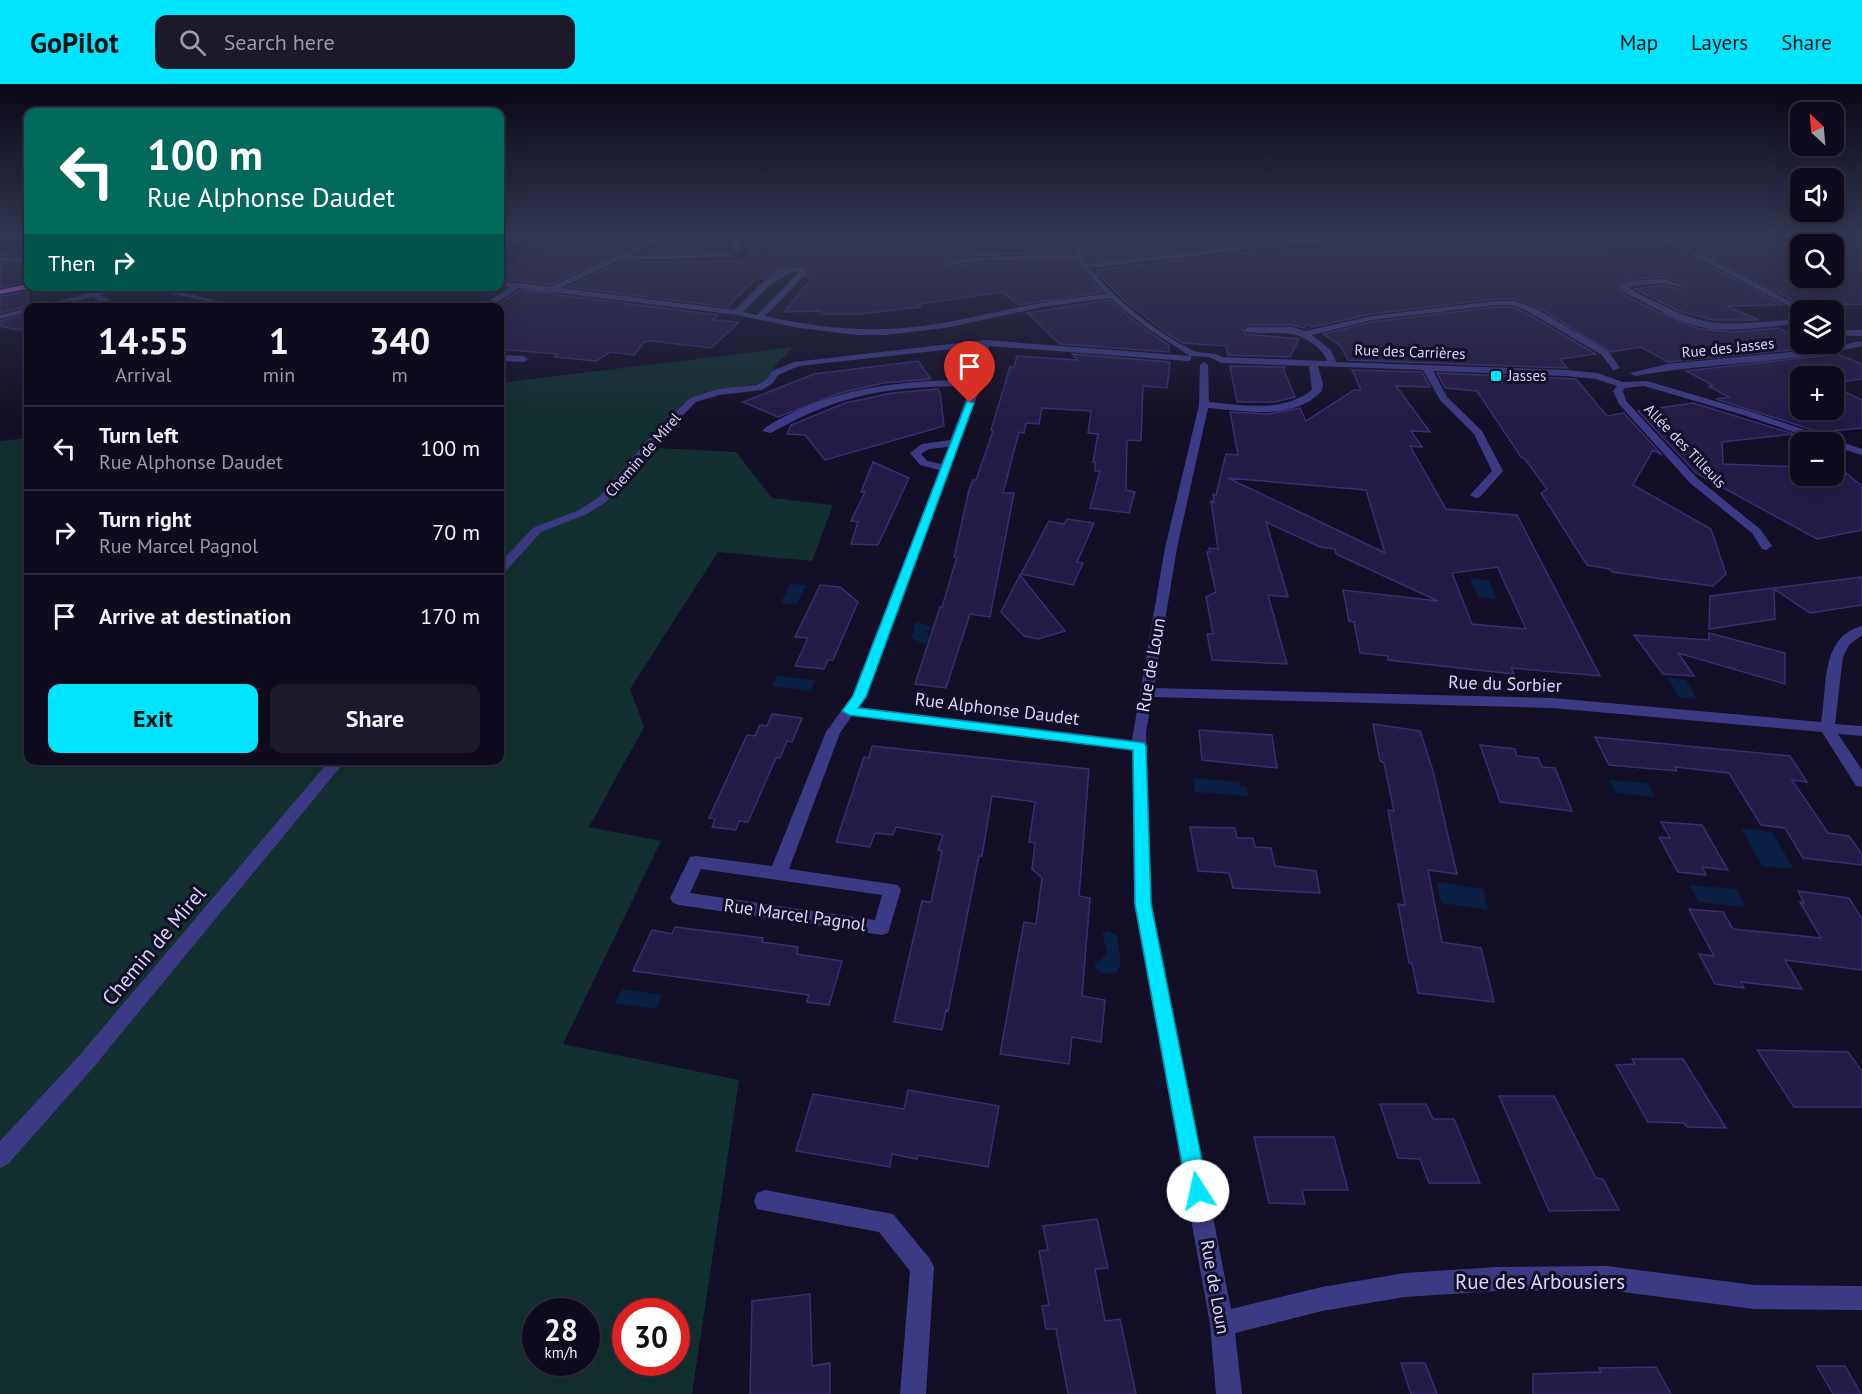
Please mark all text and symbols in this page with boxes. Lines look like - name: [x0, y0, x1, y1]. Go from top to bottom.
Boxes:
- search box: [155, 15, 575, 69]
- text: GoPilot: [30, 24, 119, 61]
- icon: search: [176, 26, 209, 59]
- text: Search here: [224, 28, 335, 56]
- text: Map: [1620, 29, 1658, 56]
- text: Layers: [1691, 29, 1748, 56]
- text: Share: [1781, 29, 1832, 56]
- north arrow: [1790, 102, 1844, 156]
- map controls: [1790, 102, 1844, 486]
- text: 100 m: [147, 127, 263, 182]
- icon: left: [48, 132, 126, 210]
- button: sound: [1790, 168, 1844, 222]
- text: Rue Alphonse Daudet: [147, 180, 395, 214]
- button: search: [1790, 234, 1844, 288]
- icon: right: [107, 246, 140, 279]
- text: Then: [48, 249, 95, 277]
- button: layers: [1790, 300, 1844, 354]
- text: 14:55: [98, 317, 189, 364]
- text: 1: [269, 317, 289, 364]
- text: 340: [369, 317, 430, 364]
- street label: Rue des Jasses: [1681, 333, 1775, 362]
- street label: Rue des Carrières: [1354, 340, 1466, 363]
- pin: [944, 341, 995, 403]
- icon: arrive: [953, 350, 986, 383]
- text: Arrival: [115, 362, 171, 388]
- text: min: [263, 362, 295, 388]
- text: m: [392, 362, 408, 388]
- place label: Jasses: [1507, 366, 1546, 385]
- button: +: [1790, 366, 1844, 420]
- marker: Jasses: [1489, 369, 1503, 383]
- street label: Allée des Tilleuls: [1640, 400, 1730, 492]
- street label: Chemin de Mirel: [601, 408, 685, 501]
- text: Turn left: [99, 421, 179, 449]
- icon: left: [48, 432, 81, 465]
- button: −: [1790, 432, 1844, 486]
- text: 100 m: [420, 434, 480, 462]
- text: Rue Alphonse Daudet: [99, 449, 283, 475]
- text: Turn right: [99, 505, 191, 533]
- icon: right: [48, 516, 81, 549]
- text: 70 m: [432, 518, 480, 546]
- text: Rue Marcel Pagnol: [99, 533, 258, 559]
- icon: arrive: [48, 600, 81, 633]
- text: Arrive at destination: [99, 602, 291, 630]
- text: 170 m: [420, 602, 480, 630]
- street label: Rue de Loun: [1131, 616, 1170, 714]
- street label: Rue du Sorbier: [1448, 670, 1562, 697]
- button: Exit: [48, 684, 258, 753]
- button: Share: [270, 684, 480, 753]
- street label: Rue Alphonse Daudet: [914, 687, 1081, 730]
- street label: Chemin de Mirel: [96, 880, 211, 1011]
- street label: Rue Marcel Pagnol: [723, 893, 868, 936]
- position arrow: [1166, 1159, 1230, 1223]
- street label: Rue de Loun: [1196, 1238, 1235, 1336]
- street label: Rue des Arbousiers: [1455, 1268, 1625, 1295]
- speed limit sign: 30: [612, 1298, 690, 1376]
- text: 28: [544, 1310, 578, 1349]
- text: km/h: [545, 1343, 577, 1362]

